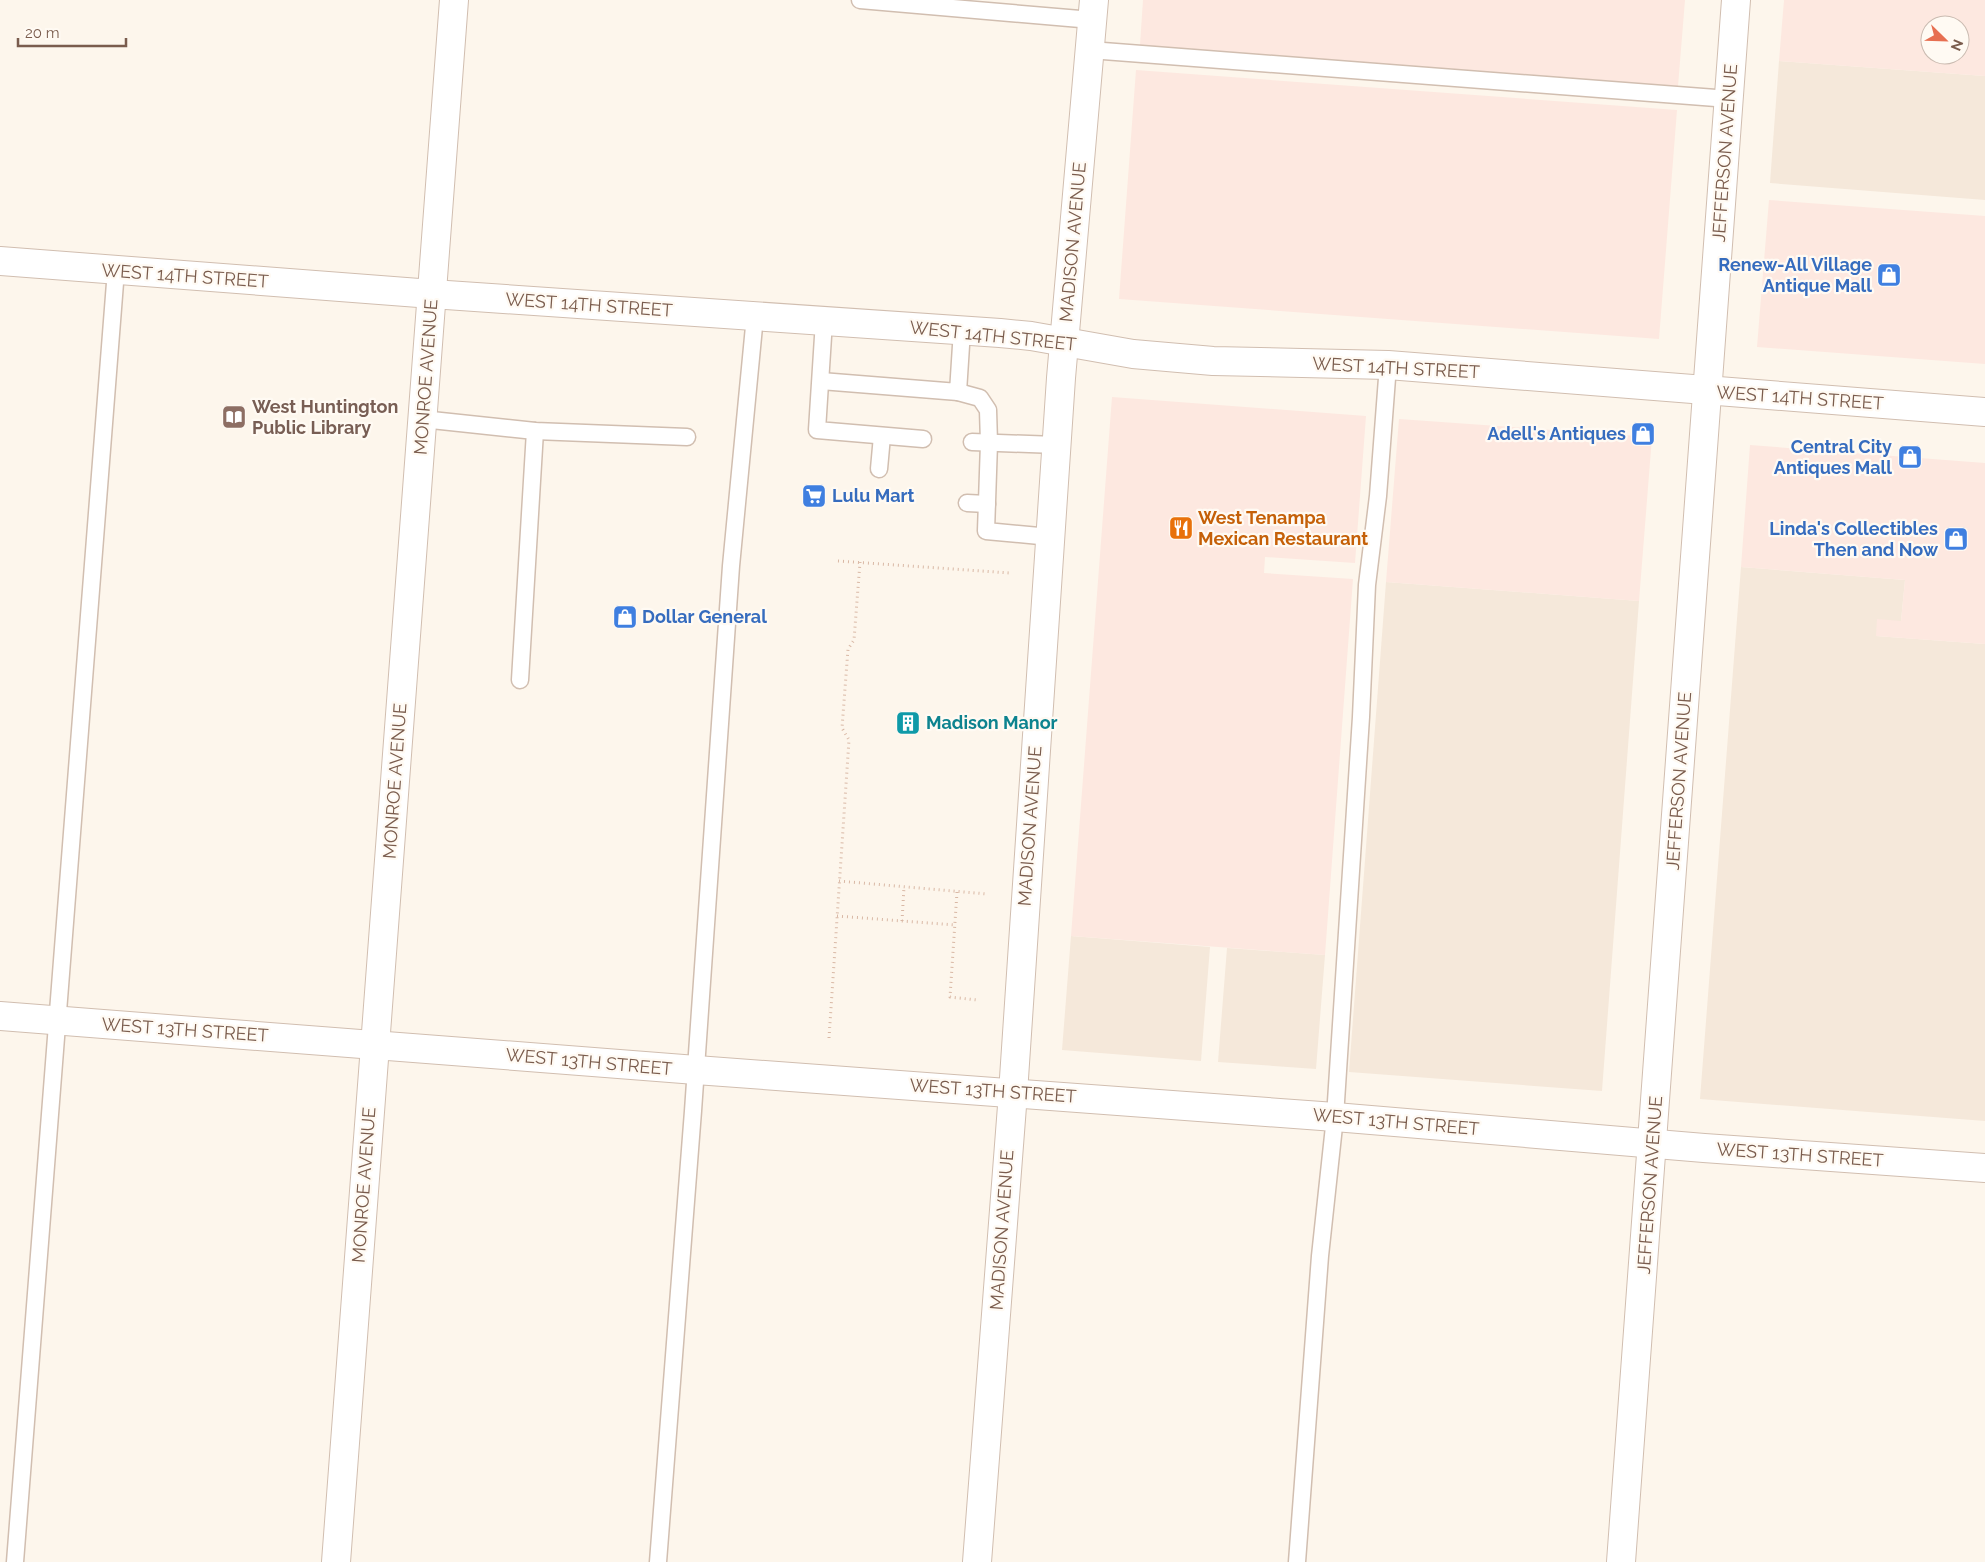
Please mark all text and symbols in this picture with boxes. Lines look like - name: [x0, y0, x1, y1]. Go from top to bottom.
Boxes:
- scale bar: [18, 15, 125, 47]
- north arrow: [1920, 15, 1970, 65]
- text: 20 m: [25, 24, 60, 42]
- text: N: [1948, 37, 1966, 53]
- street label: JEFFERSON AVENUE: [1708, 63, 1741, 243]
- street label: MADISON AVENUE: [1055, 161, 1090, 323]
- place label: Renew-All Village Antique Mall: [1718, 254, 1872, 296]
- street label: WEST 14TH STREET: [101, 259, 269, 292]
- shop icon: Renew-All Village Antique Mall: [1876, 262, 1902, 288]
- street label: WEST 14TH STREET: [505, 288, 673, 321]
- street label: MONROE AVENUE: [410, 298, 441, 456]
- street label: WEST 14TH STREET: [909, 316, 1078, 355]
- street label: WEST 14TH STREET: [1312, 353, 1480, 382]
- street label: WEST 14TH STREET: [1716, 381, 1884, 414]
- place label: West Huntington Public Library: [252, 396, 398, 438]
- library icon: West Huntington Public Library: [221, 404, 247, 430]
- shop icon: Adell's Antiques: [1630, 421, 1656, 447]
- place label: Adell's Antiques: [1487, 423, 1626, 444]
- place label: Central City Antiques Mall: [1774, 436, 1892, 478]
- shop icon: Central City Antiques Mall: [1897, 444, 1923, 470]
- supermarket icon: Lulu Mart: [801, 483, 827, 509]
- place label: Lulu Mart: [832, 485, 915, 506]
- place label: West Tenampa Mexican Restaurant: [1198, 507, 1368, 549]
- restaurant icon: West Tenampa Mexican Restaurant: [1168, 515, 1194, 541]
- place label: Linda's Collectibles Then and Now: [1769, 518, 1939, 560]
- shop icon: Linda's Collectibles Then and Now: [1943, 526, 1969, 552]
- shop icon: Dollar General: [612, 604, 638, 630]
- place label: Dollar General: [642, 606, 767, 627]
- street label: JEFFERSON AVENUE: [1662, 691, 1695, 871]
- street label: MONROE AVENUE: [379, 702, 410, 860]
- building icon: Madison Manor: [895, 710, 921, 736]
- place label: Madison Manor: [926, 712, 1058, 733]
- street label: MADISON AVENUE: [1013, 745, 1046, 907]
- street label: WEST 13TH STREET: [101, 1013, 269, 1046]
- street label: WEST 13TH STREET: [505, 1044, 673, 1079]
- street label: WEST 13TH STREET: [909, 1074, 1077, 1107]
- street label: JEFFERSON AVENUE: [1633, 1095, 1666, 1275]
- street label: WEST 13TH STREET: [1312, 1104, 1480, 1139]
- street label: MONROE AVENUE: [348, 1106, 379, 1264]
- street label: WEST 13TH STREET: [1716, 1138, 1884, 1171]
- street label: MADISON AVENUE: [985, 1149, 1018, 1311]

